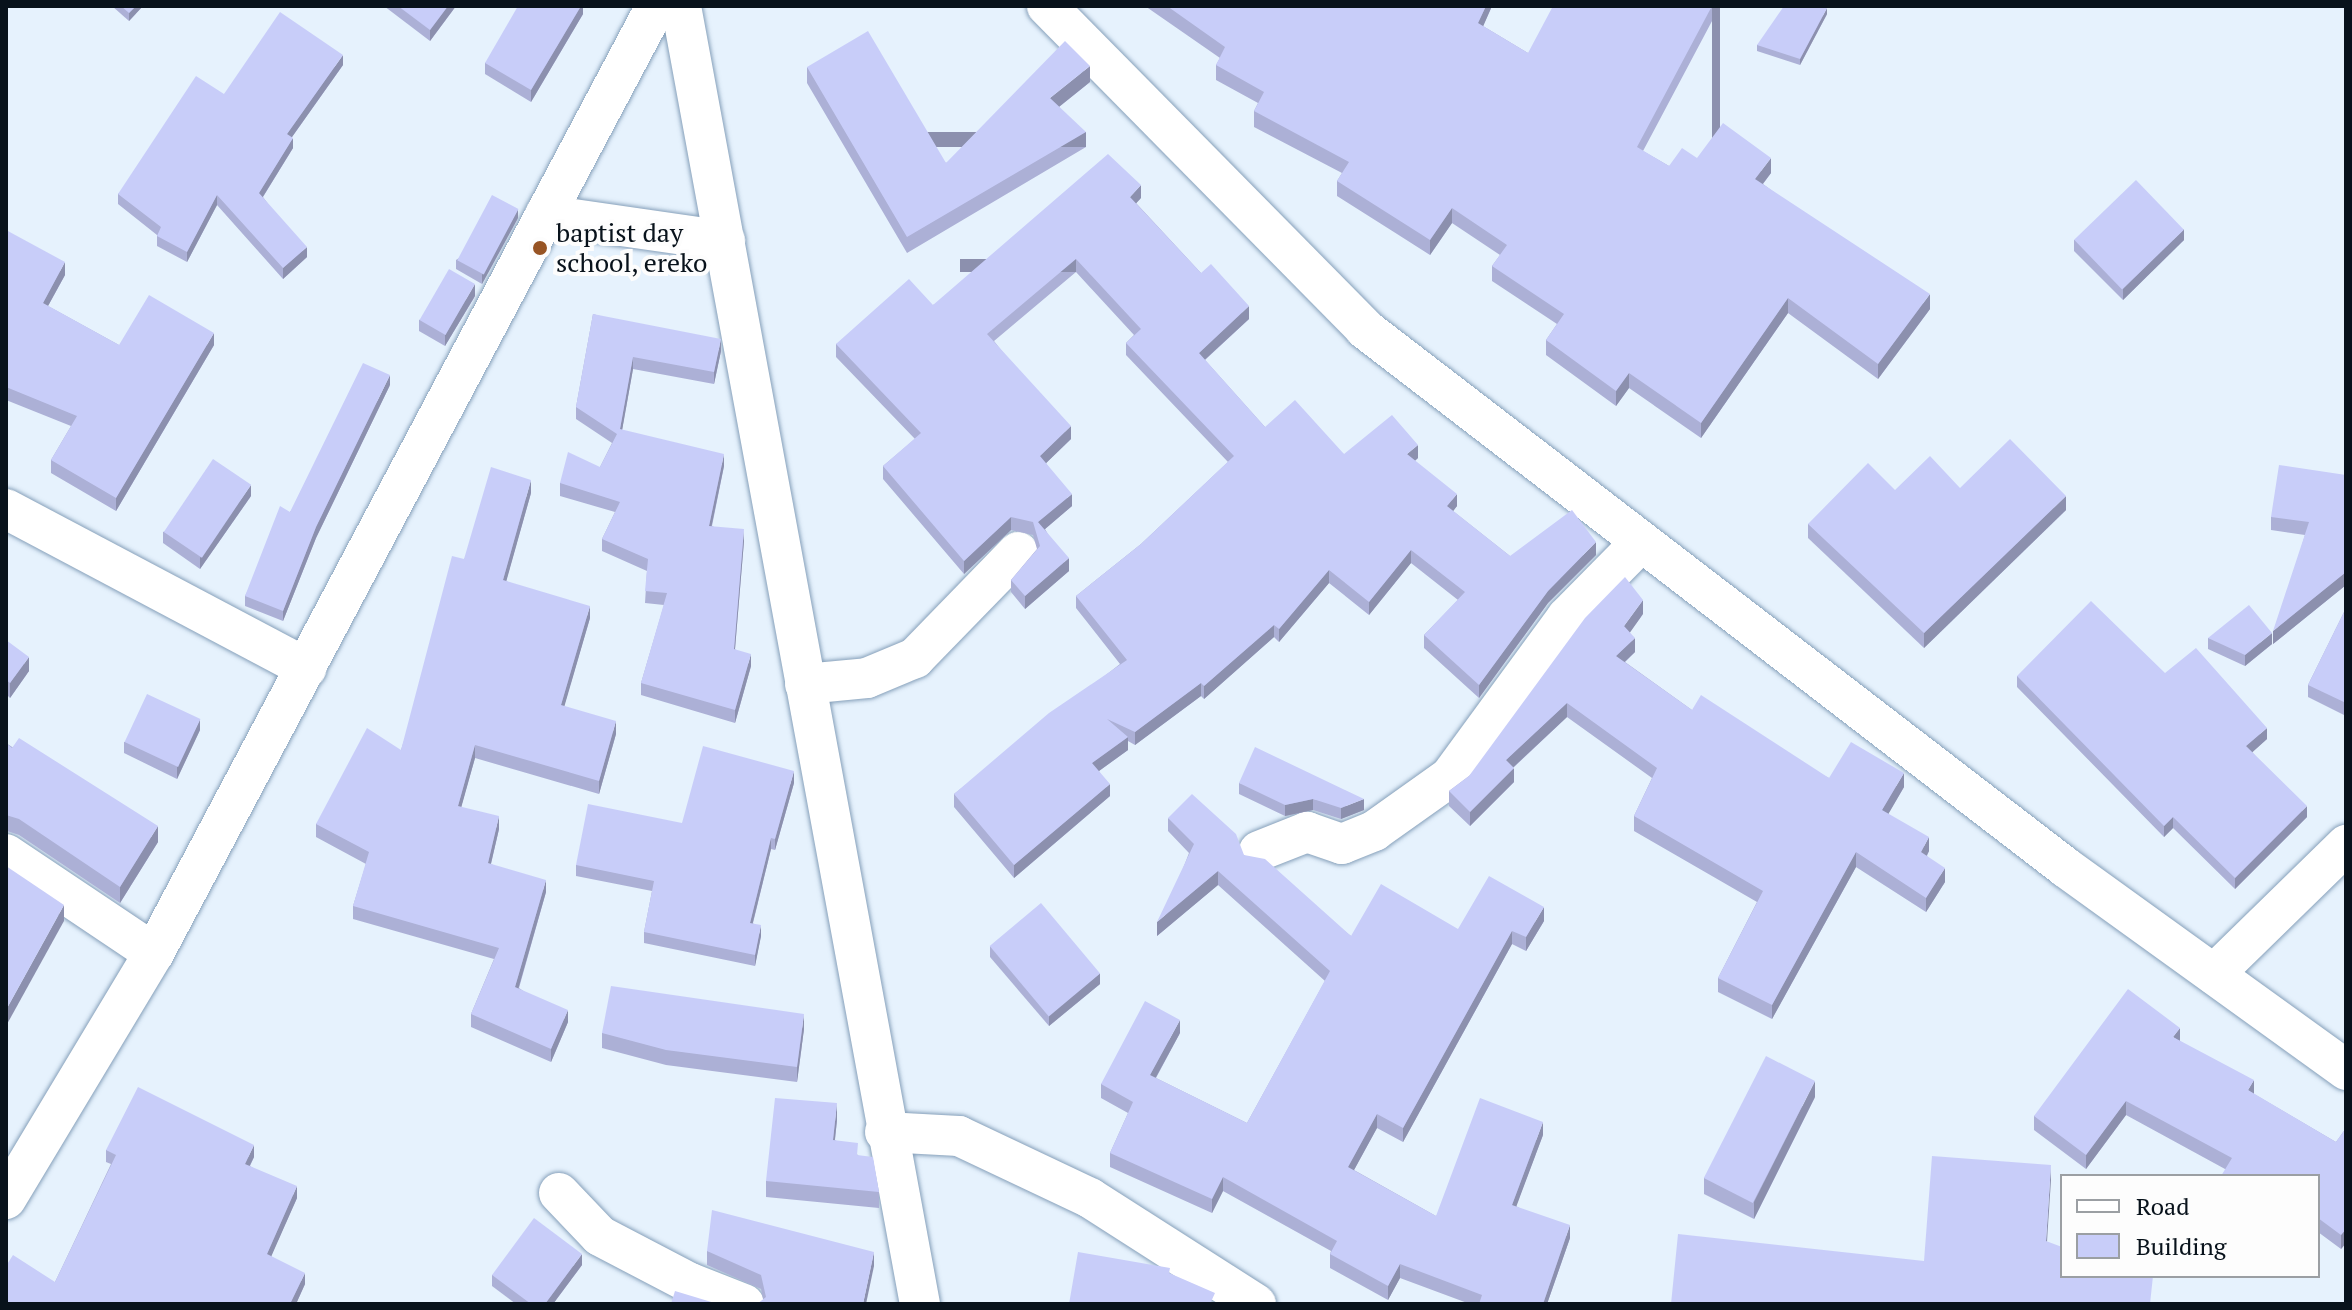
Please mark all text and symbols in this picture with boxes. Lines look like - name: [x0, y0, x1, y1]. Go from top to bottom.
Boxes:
- place label: baptist day school, ereko: [556, 217, 709, 278]
- marker: baptist day school, ereko: [531, 239, 549, 257]
- legend: [2060, 1174, 2320, 1278]
- text: Road: [2136, 1190, 2190, 1222]
- text: Building: [2136, 1230, 2226, 1262]

